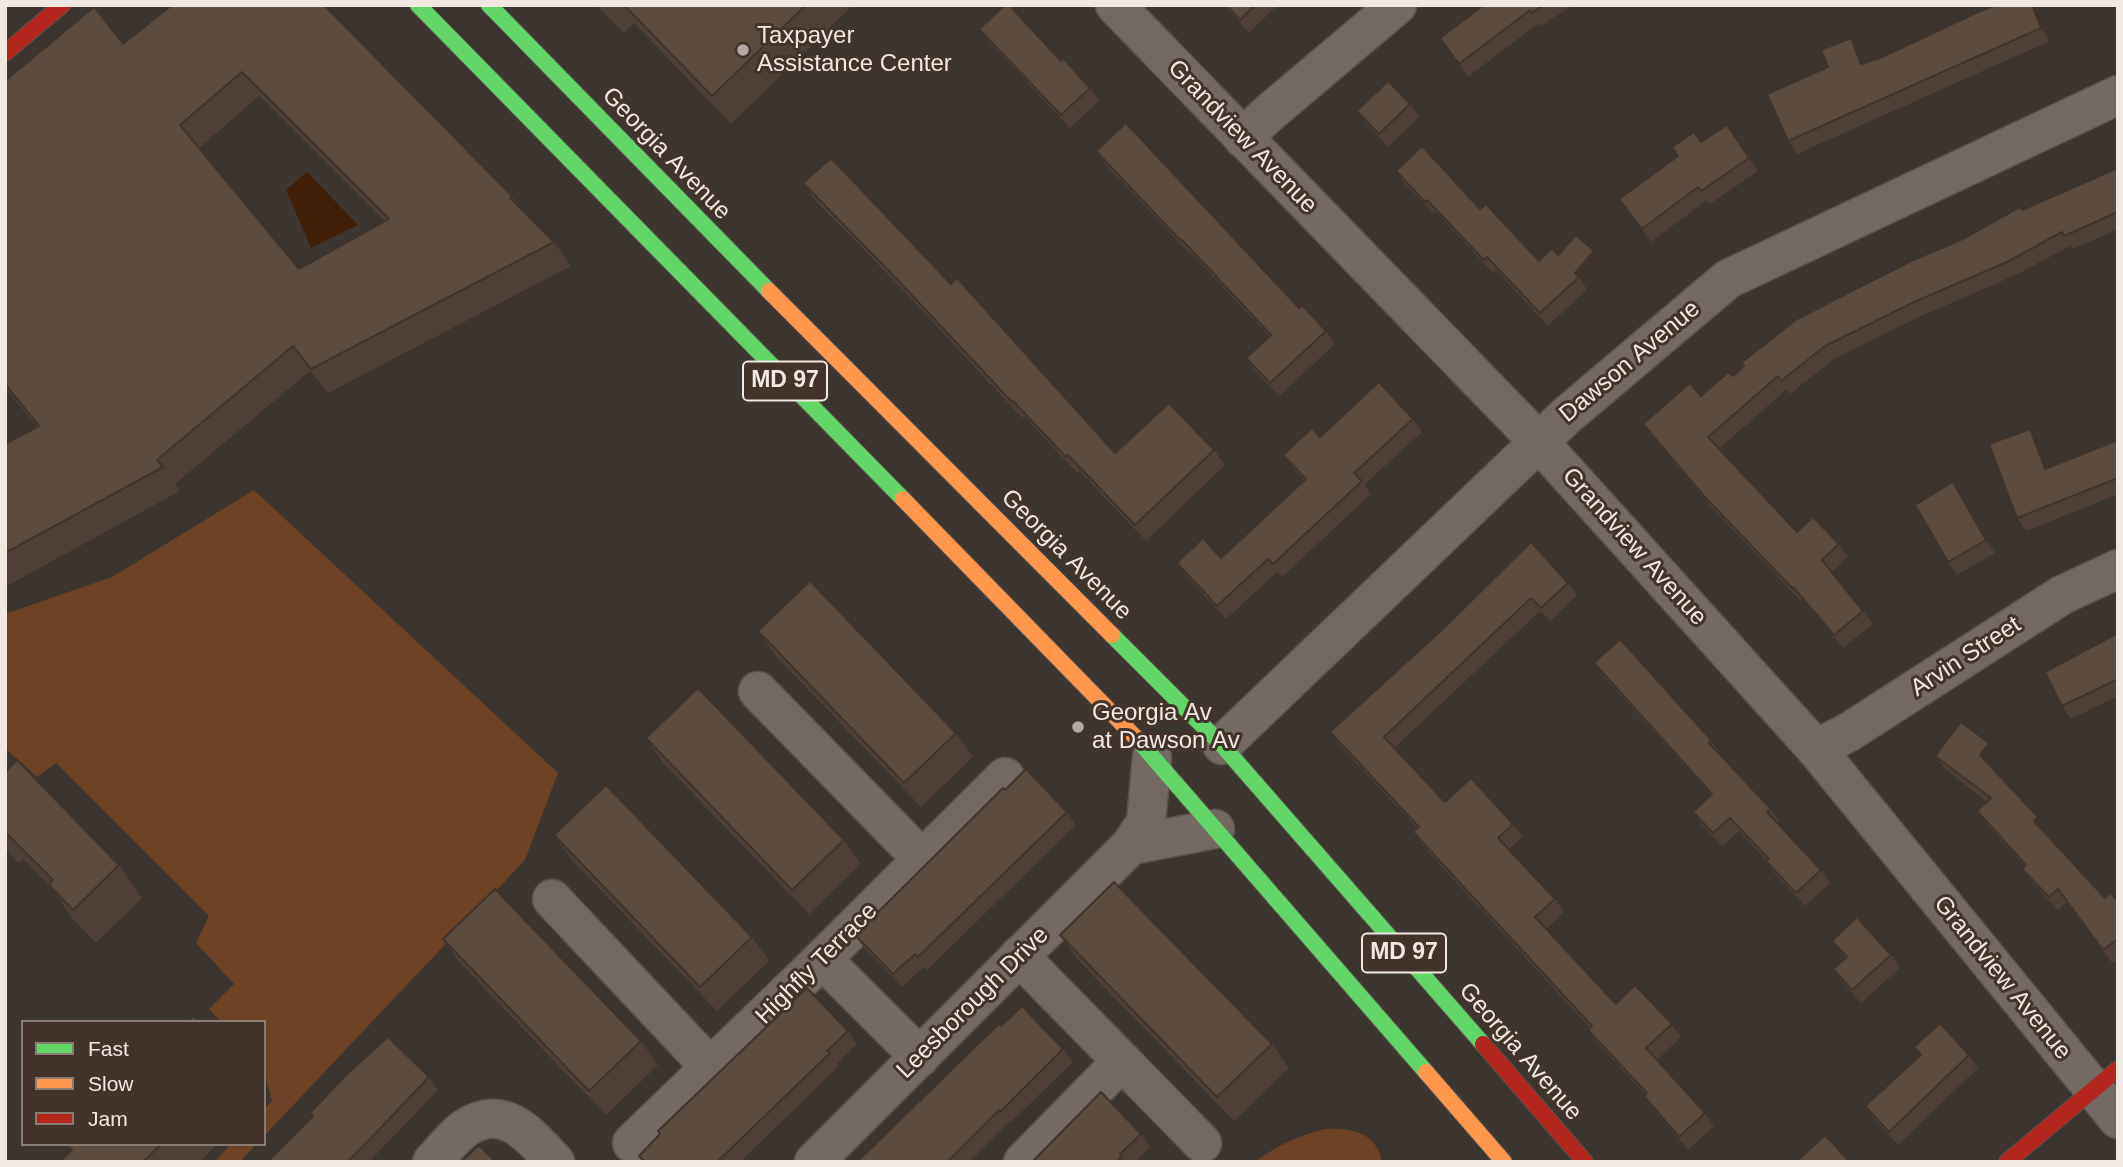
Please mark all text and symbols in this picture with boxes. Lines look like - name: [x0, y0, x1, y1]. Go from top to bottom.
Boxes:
- place label: Taxpayer Assistance Center: [757, 22, 952, 78]
- marker: Taxpayer Assistance Center: [735, 42, 751, 58]
- street label: Grandview Avenue: [1161, 54, 1323, 220]
- street label: Georgia Avenue: [596, 82, 736, 226]
- street label: Dawson Avenue: [1554, 295, 1706, 429]
- road number: MD 97: [743, 362, 827, 400]
- street label: Grandview Avenue: [1556, 462, 1712, 632]
- street label: Georgia Avenue: [995, 484, 1137, 626]
- street label: Arvin Street: [1906, 611, 2026, 703]
- place label: Georgia Av at Dawson Av: [1092, 699, 1240, 755]
- marker: Georgia Av at Dawson Av: [1070, 719, 1086, 735]
- street label: Grandview Avenue: [1927, 890, 2077, 1066]
- street label: Highfly Terrace: [750, 897, 884, 1031]
- street label: Leesborough Drive: [891, 921, 1055, 1085]
- road number: MD 97: [1362, 934, 1446, 972]
- street label: Georgia Avenue: [1452, 977, 1588, 1127]
- legend: [21, 1020, 266, 1146]
- text: Fast: [88, 1037, 129, 1060]
- text: Slow: [88, 1072, 134, 1095]
- text: Jam: [88, 1107, 128, 1130]

